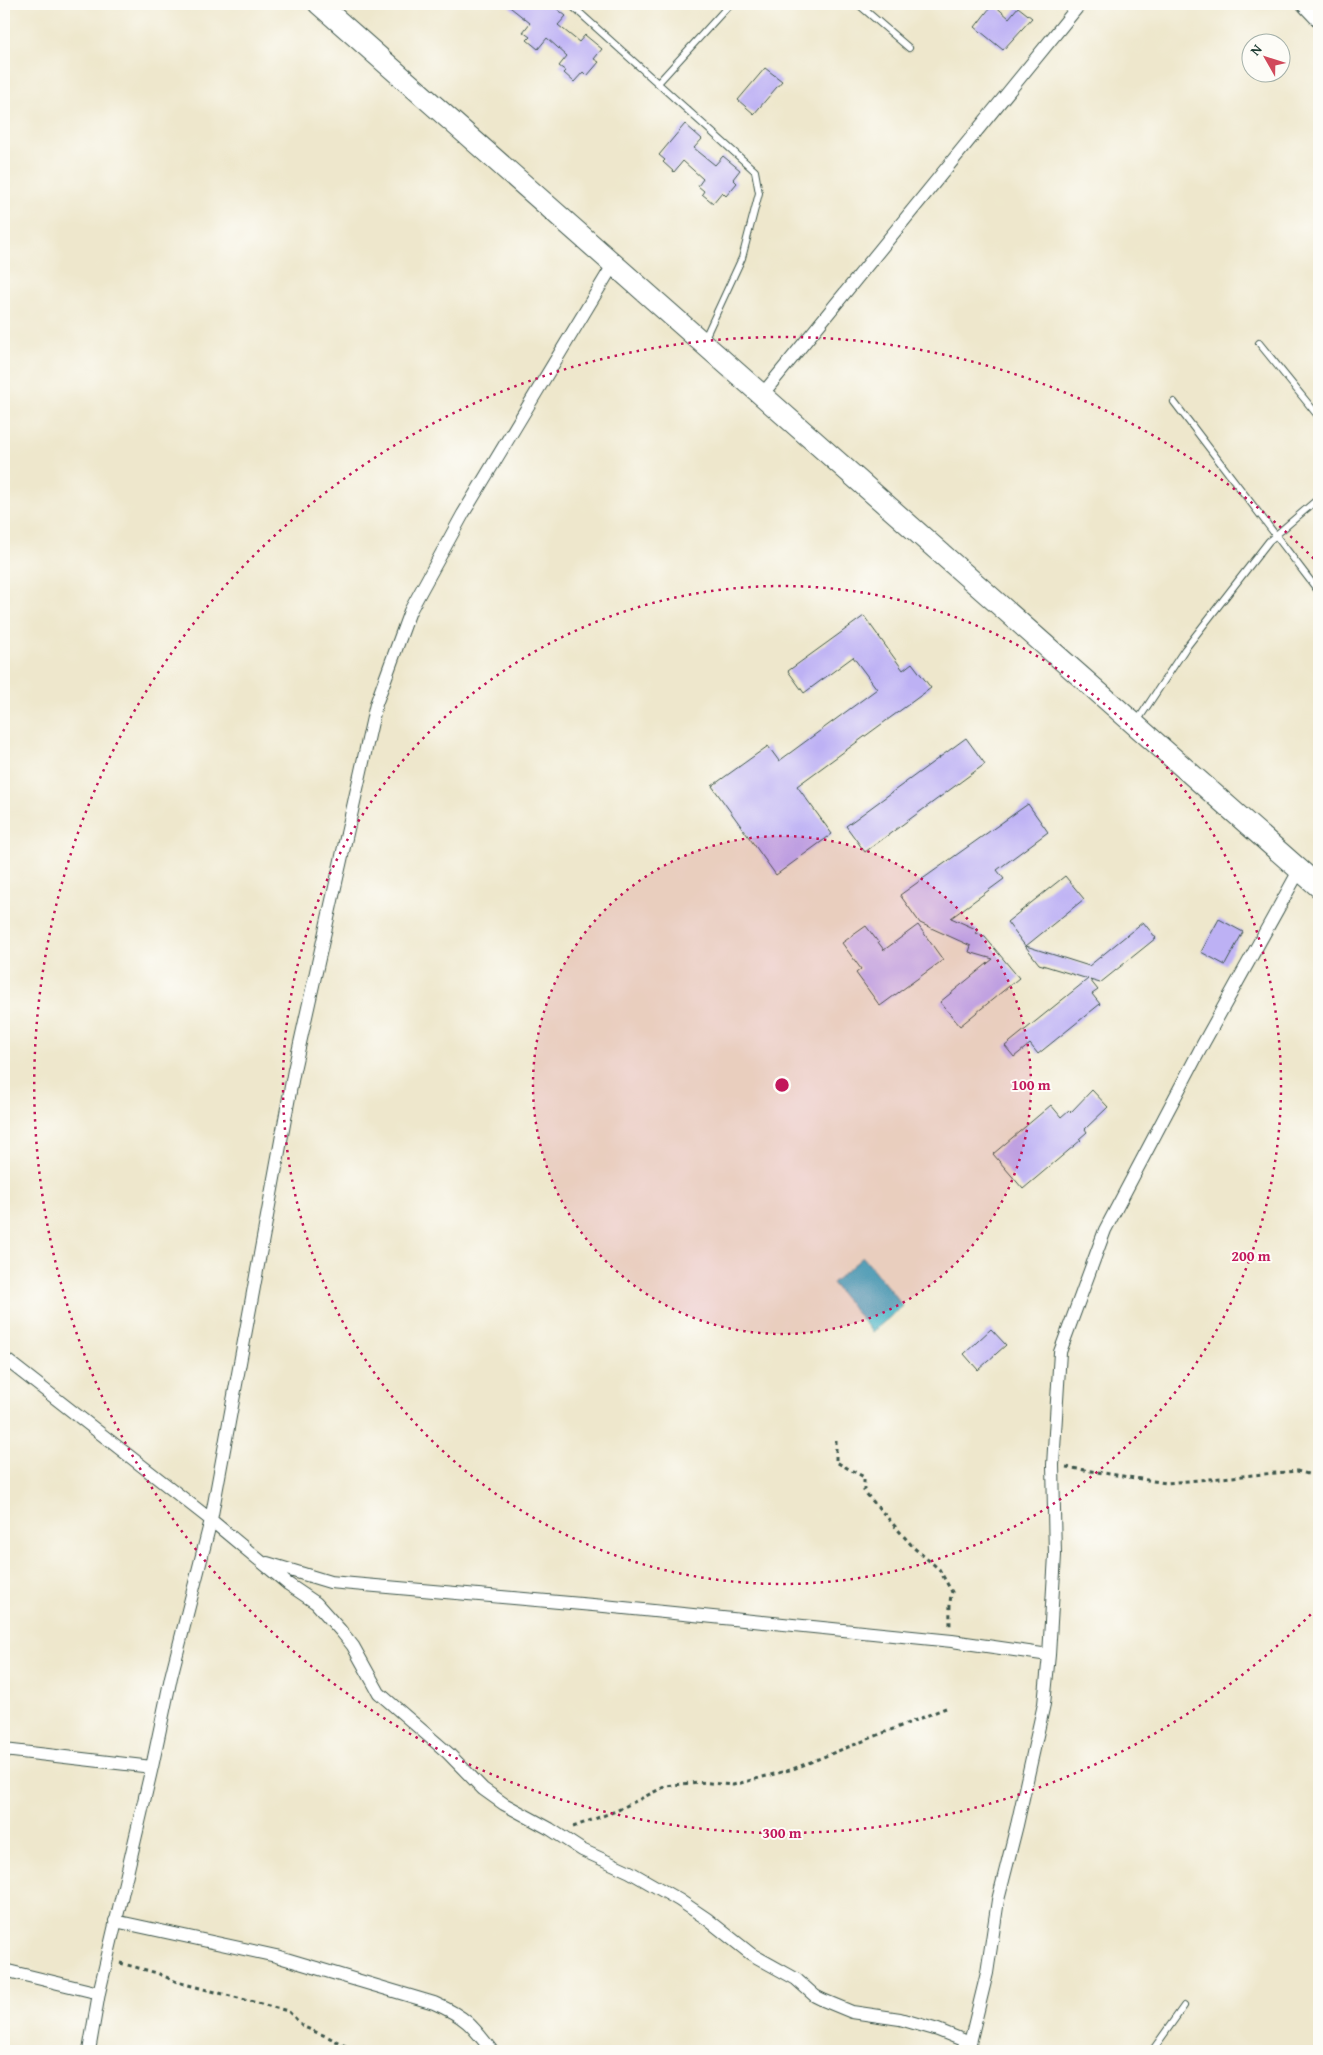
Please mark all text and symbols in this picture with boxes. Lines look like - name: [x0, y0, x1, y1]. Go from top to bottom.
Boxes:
- north arrow: [1240, 32, 1290, 82]
- text: N: [1245, 39, 1267, 60]
- text: 100 m: [1011, 1074, 1051, 1095]
- centre of rings: [773, 1076, 791, 1094]
- text: 200 m: [1231, 1245, 1271, 1266]
- text: 300 m: [762, 1822, 802, 1843]

